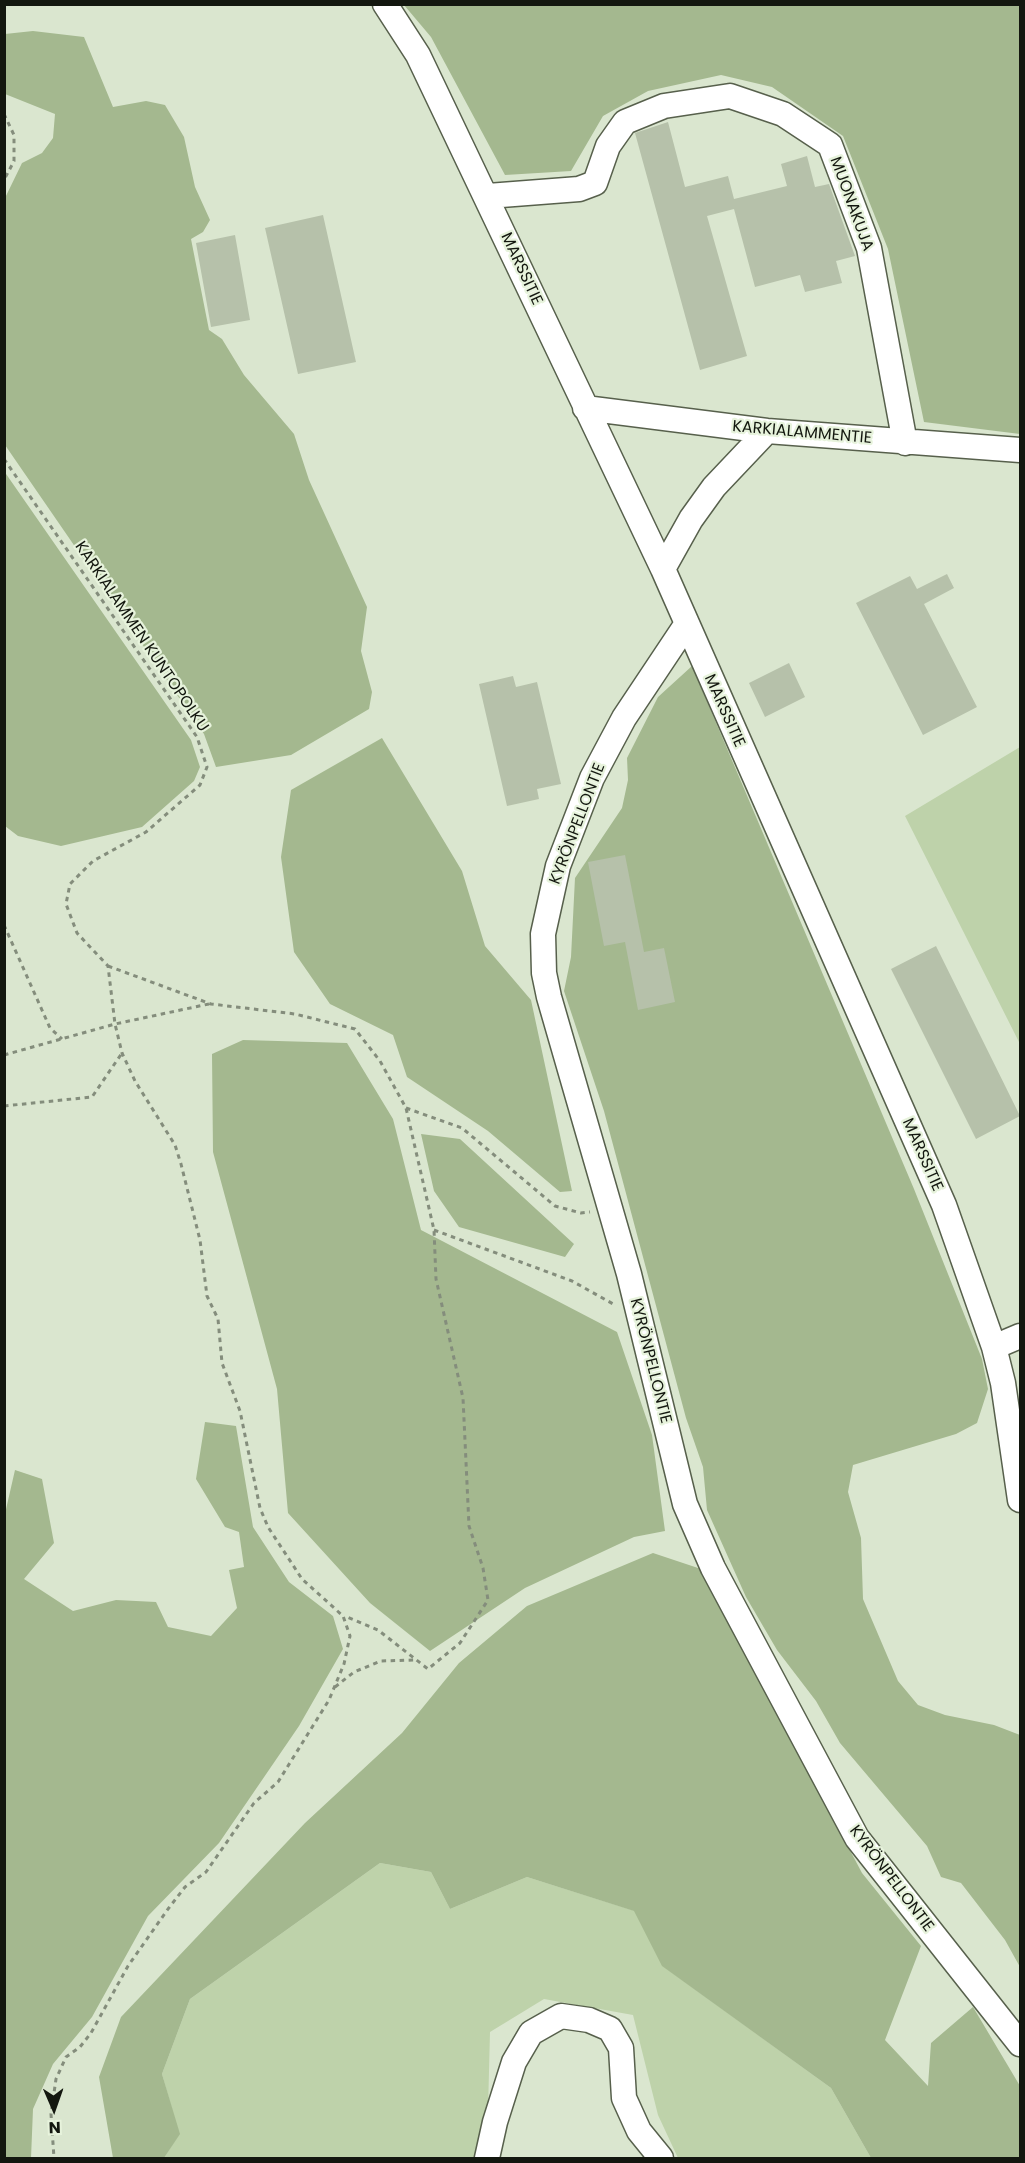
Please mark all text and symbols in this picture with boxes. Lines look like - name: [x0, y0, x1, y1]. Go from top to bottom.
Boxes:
- street label: MUONAKUJA: [825, 154, 877, 254]
- street label: MARSSITIE: [496, 230, 546, 308]
- street label: KARKIALAMMENTIE: [731, 417, 873, 449]
- street label: KARKIALAMMEN KUNTOPOLKU: [70, 538, 212, 736]
- street label: MARSSITIE: [699, 672, 749, 750]
- street label: KYRÖNPELLONTIE: [546, 761, 610, 887]
- street label: MARSSITIE: [897, 1116, 947, 1194]
- street label: KYRÖNPELLONTIE: [625, 1296, 675, 1426]
- street label: KYRÖNPELLONTIE: [845, 1822, 937, 1936]
- north arrow: [24, 2079, 84, 2139]
- text: N: [48, 2116, 61, 2139]

